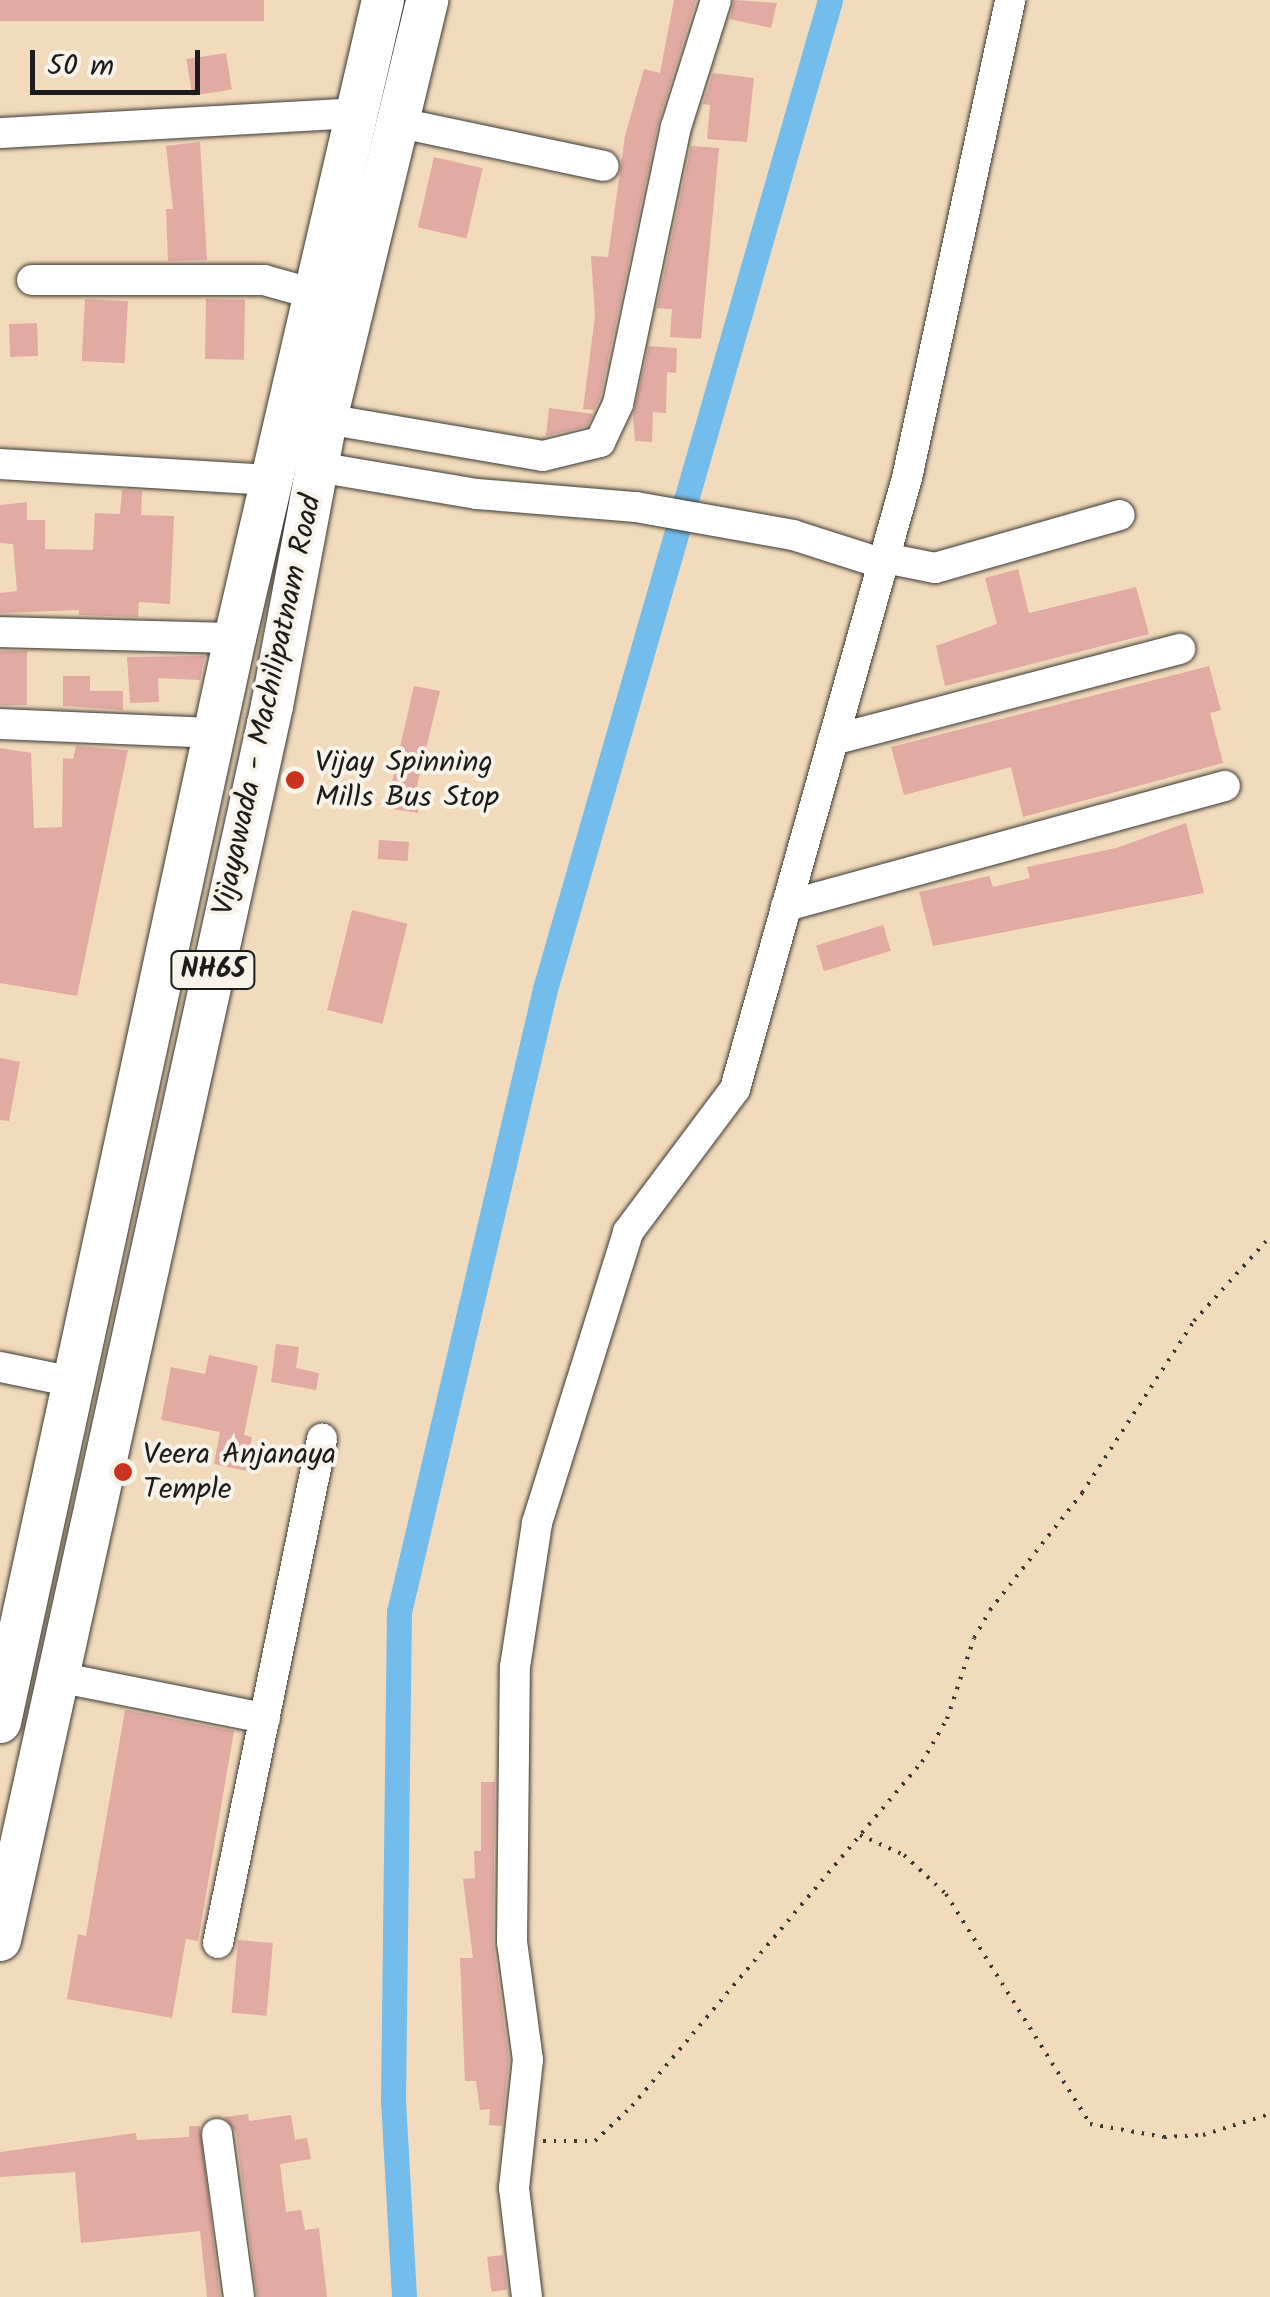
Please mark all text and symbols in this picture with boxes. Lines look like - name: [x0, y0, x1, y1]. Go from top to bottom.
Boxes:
- scale bar: [35, 30, 205, 92]
- text: 50 m: [47, 43, 114, 91]
- street label: Vijayawada - Machilipatnam Road: [206, 491, 330, 919]
- place label: Vijay Spinning Mills Bus Stop: [315, 745, 499, 816]
- marker: Vijay Spinning Mills Bus Stop: [284, 769, 306, 791]
- road number: NH65: [168, 947, 258, 993]
- place label: Veera Anjanaya Temple: [143, 1437, 336, 1508]
- marker: Veera Anjanaya Temple: [112, 1461, 134, 1483]

